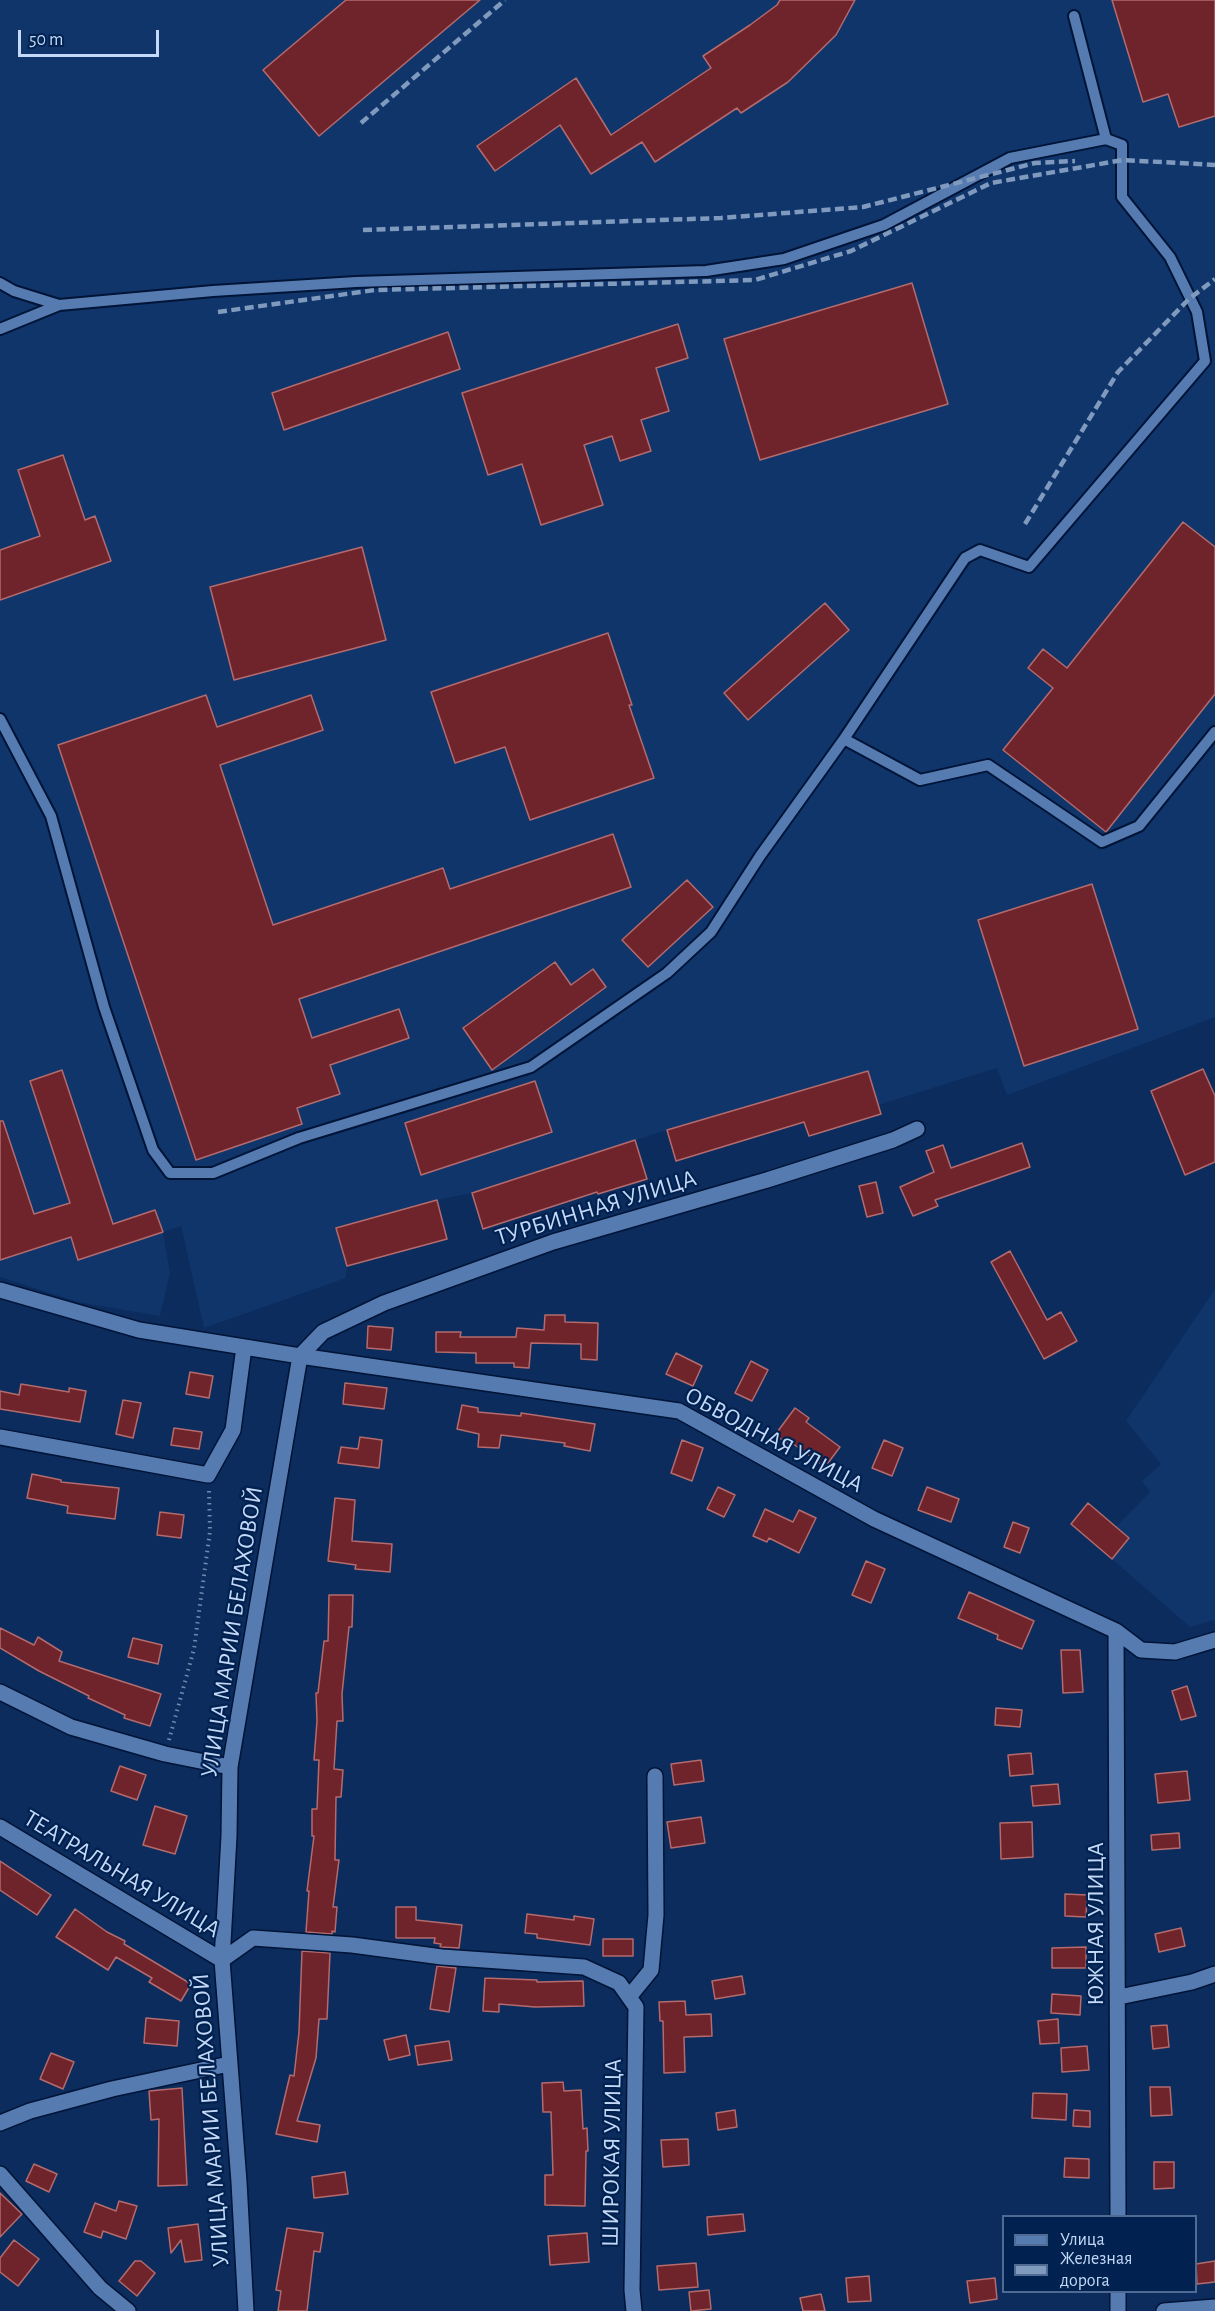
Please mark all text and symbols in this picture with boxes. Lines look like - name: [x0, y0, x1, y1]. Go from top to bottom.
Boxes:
- scale bar: [21, 18, 162, 56]
- text: 50 m: [29, 31, 63, 49]
- street label: ТУРБИННАЯ УЛИЦА: [492, 1164, 700, 1252]
- street label: ОБВОДНАЯ УЛИЦА: [680, 1381, 868, 1499]
- street label: УЛИЦА МАРИИ БЕЛАХОВОЙ: [195, 1484, 269, 1780]
- street label: ТЕАТРАЛЬНАЯ УЛИЦА: [18, 1804, 226, 1944]
- street label: ЮЖНАЯ УЛИЦА: [1082, 1842, 1110, 2006]
- street label: УЛИЦА МАРИИ БЕЛАХОВОЙ: [186, 1972, 236, 2268]
- street label: ШИРОКАЯ УЛИЦА: [596, 2059, 628, 2247]
- legend: [1002, 2215, 1197, 2293]
- text: Улица: [1060, 2231, 1105, 2249]
- text: Железная дорога: [1060, 2250, 1132, 2290]

